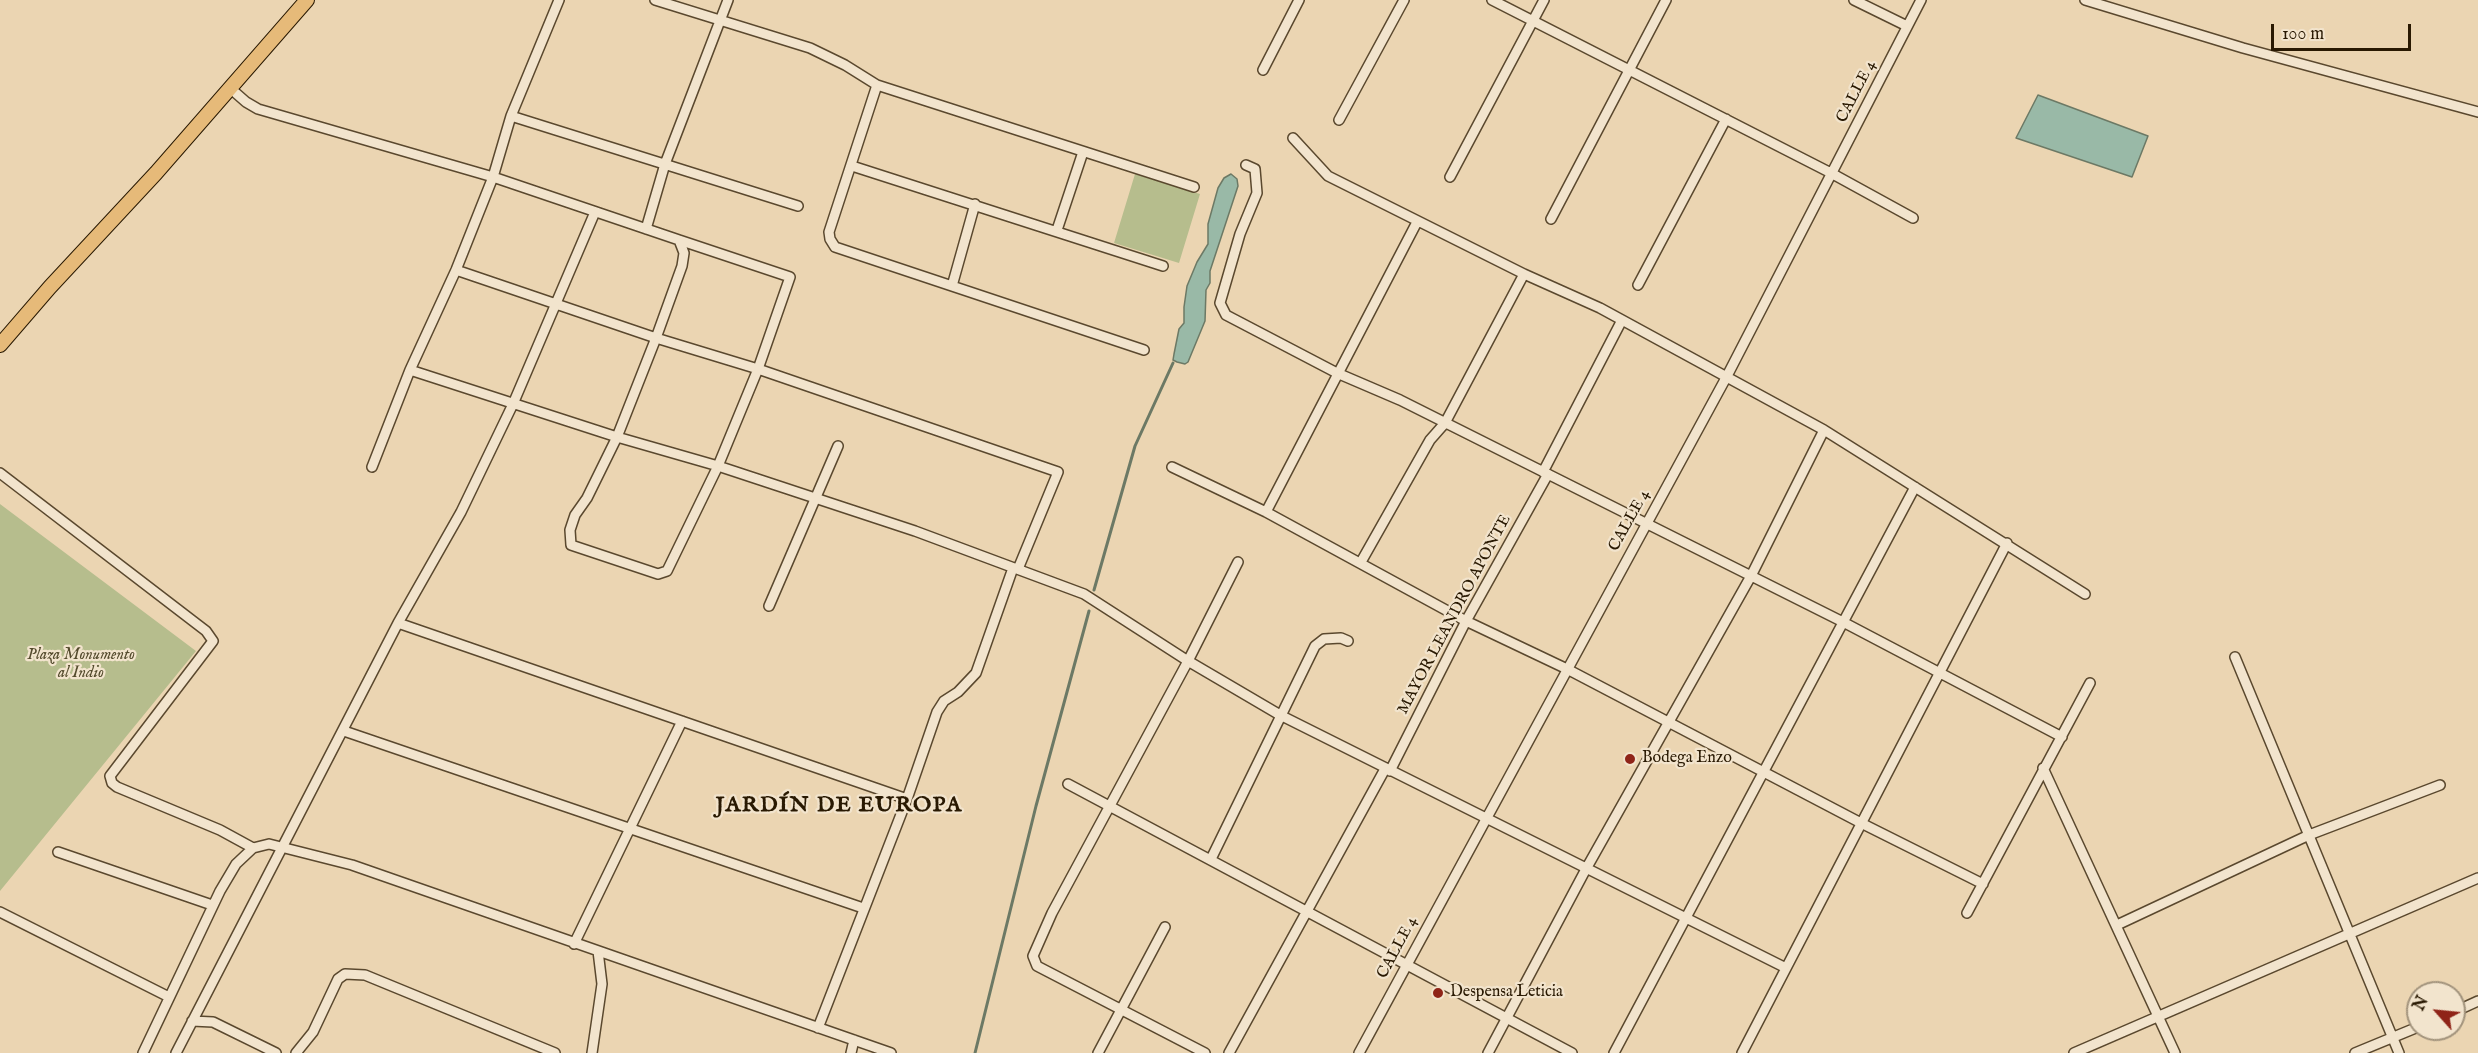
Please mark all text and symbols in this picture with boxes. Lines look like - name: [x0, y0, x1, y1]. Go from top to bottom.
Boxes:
- scale bar: [2274, 12, 2414, 50]
- text: 100 m: [2282, 23, 2324, 46]
- street label: CALLE 4: [1833, 58, 1881, 126]
- street label: CALLE 4: [1605, 487, 1655, 555]
- street label: MAYOR LEANDRO APONTE: [1394, 512, 1516, 718]
- park label: Plaza Monumento al Indio: [27, 646, 135, 684]
- place label: Bodega Enzo: [1642, 749, 1732, 769]
- marker: Bodega Enzo: [1623, 752, 1637, 766]
- district label: JARDÍN DE EUROPA: [716, 793, 962, 819]
- street label: CALLE 4: [1374, 914, 1422, 982]
- north arrow: [2406, 981, 2466, 1041]
- place label: Despensa Leticia: [1450, 983, 1563, 1003]
- marker: Despensa Leticia: [1431, 986, 1445, 1000]
- text: N: [2410, 993, 2434, 1014]

